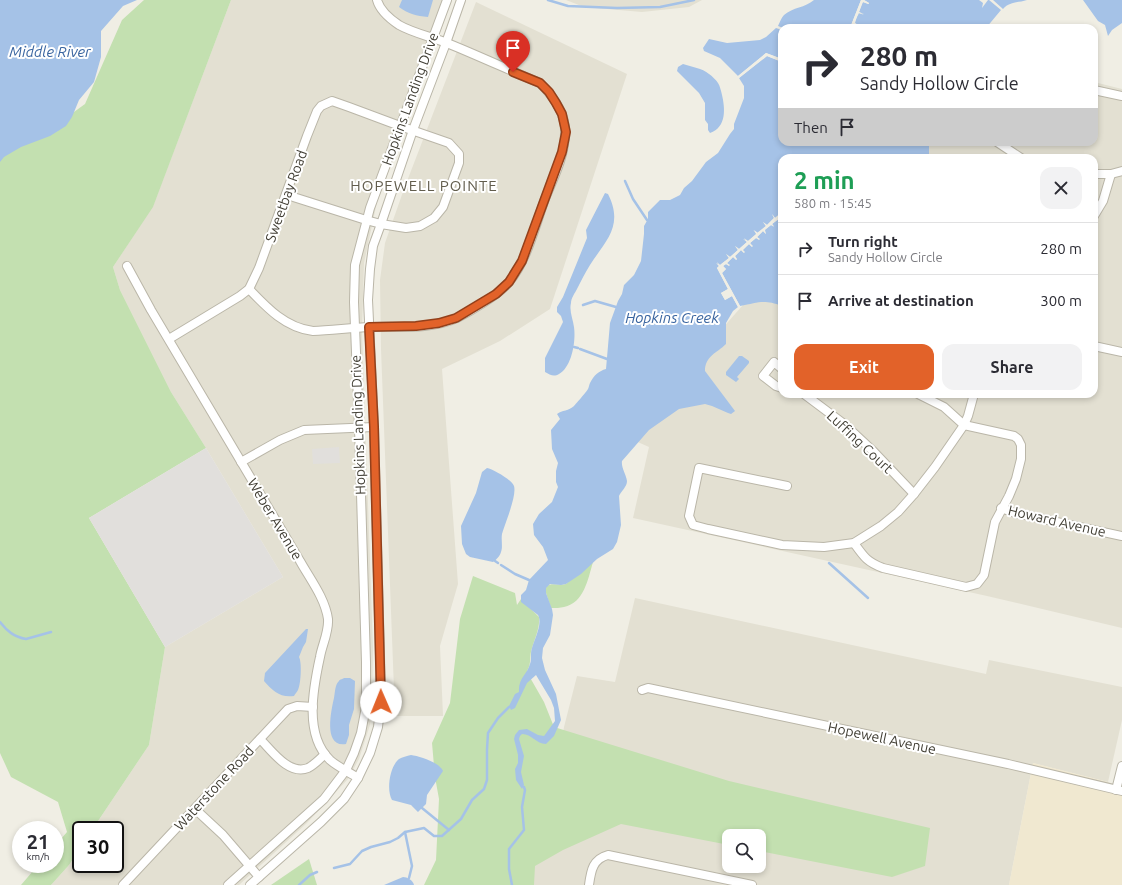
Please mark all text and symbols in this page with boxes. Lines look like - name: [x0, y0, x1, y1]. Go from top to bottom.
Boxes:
- street label: Hopkins Landing Drive: [379, 30, 441, 168]
- pin: [496, 31, 530, 72]
- icon: arrive: [502, 37, 524, 59]
- icon: right: [794, 40, 846, 92]
- text: 280 m: [860, 40, 938, 71]
- water label: Middle River: [9, 43, 92, 60]
- text: Sandy Hollow Circle: [860, 73, 1019, 93]
- icon: arrive: [836, 116, 858, 138]
- text: Then: [794, 119, 828, 136]
- street label: Sweetbay Road: [262, 148, 310, 244]
- text: 2 min: [794, 167, 855, 194]
- button: close: [1040, 167, 1082, 209]
- district label: HOPEWELL POINTE: [350, 177, 498, 194]
- text: 580 m · 15:45: [794, 196, 872, 210]
- text: Turn right: [828, 233, 898, 250]
- icon: right: [794, 238, 816, 260]
- text: 280 m: [1040, 240, 1082, 257]
- text: Sandy Hollow Circle: [828, 250, 943, 264]
- icon: arrive: [794, 290, 816, 312]
- text: Arrive at destination: [828, 292, 974, 309]
- text: 300 m: [1040, 292, 1082, 309]
- water label: Hopkins Creek: [625, 309, 719, 326]
- button: Exit: [794, 344, 934, 390]
- button: Share: [942, 344, 1082, 390]
- street label: Hopkins Landing Drive: [348, 355, 368, 495]
- street label: Luffing Court: [824, 408, 897, 477]
- street label: Weber Avenue: [244, 475, 306, 563]
- street label: Howard Avenue: [1007, 502, 1107, 540]
- position arrow: [360, 681, 402, 723]
- street label: Hopewell Avenue: [826, 719, 938, 757]
- street label: Waterstone Road: [171, 743, 257, 833]
- speed limit sign: 30: [72, 821, 124, 873]
- map controls: [722, 829, 766, 873]
- button: search: [722, 829, 766, 873]
- text: 21: [27, 830, 49, 853]
- text: km/h: [26, 851, 50, 862]

